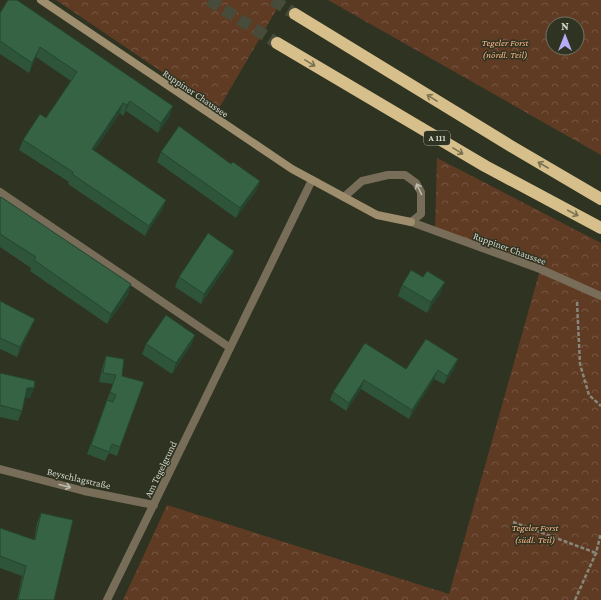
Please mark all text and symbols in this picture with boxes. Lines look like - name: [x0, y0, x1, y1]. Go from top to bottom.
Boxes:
- north arrow: [545, 16, 585, 56]
- text: N: [561, 20, 569, 32]
- park label: Tegeler Forst (nördl. Teil): [481, 37, 530, 61]
- one-way arrow: [304, 60, 316, 68]
- street label: Ruppiner Chaussee: [161, 67, 231, 120]
- one-way arrow: [427, 94, 438, 102]
- road number: A 111: [424, 131, 450, 145]
- one-way arrow: [452, 147, 464, 155]
- one-way arrow: [537, 161, 549, 169]
- one-way arrow: [414, 183, 422, 195]
- one-way arrow: [566, 210, 578, 217]
- street label: Ruppiner Chaussee: [472, 230, 548, 267]
- street label: Am Tegelgrund: [142, 439, 179, 499]
- street label: Beyschlagstraße: [46, 466, 112, 491]
- one-way arrow: [58, 483, 71, 490]
- park label: Tegeler Forst (südl. Teil): [511, 522, 560, 546]

